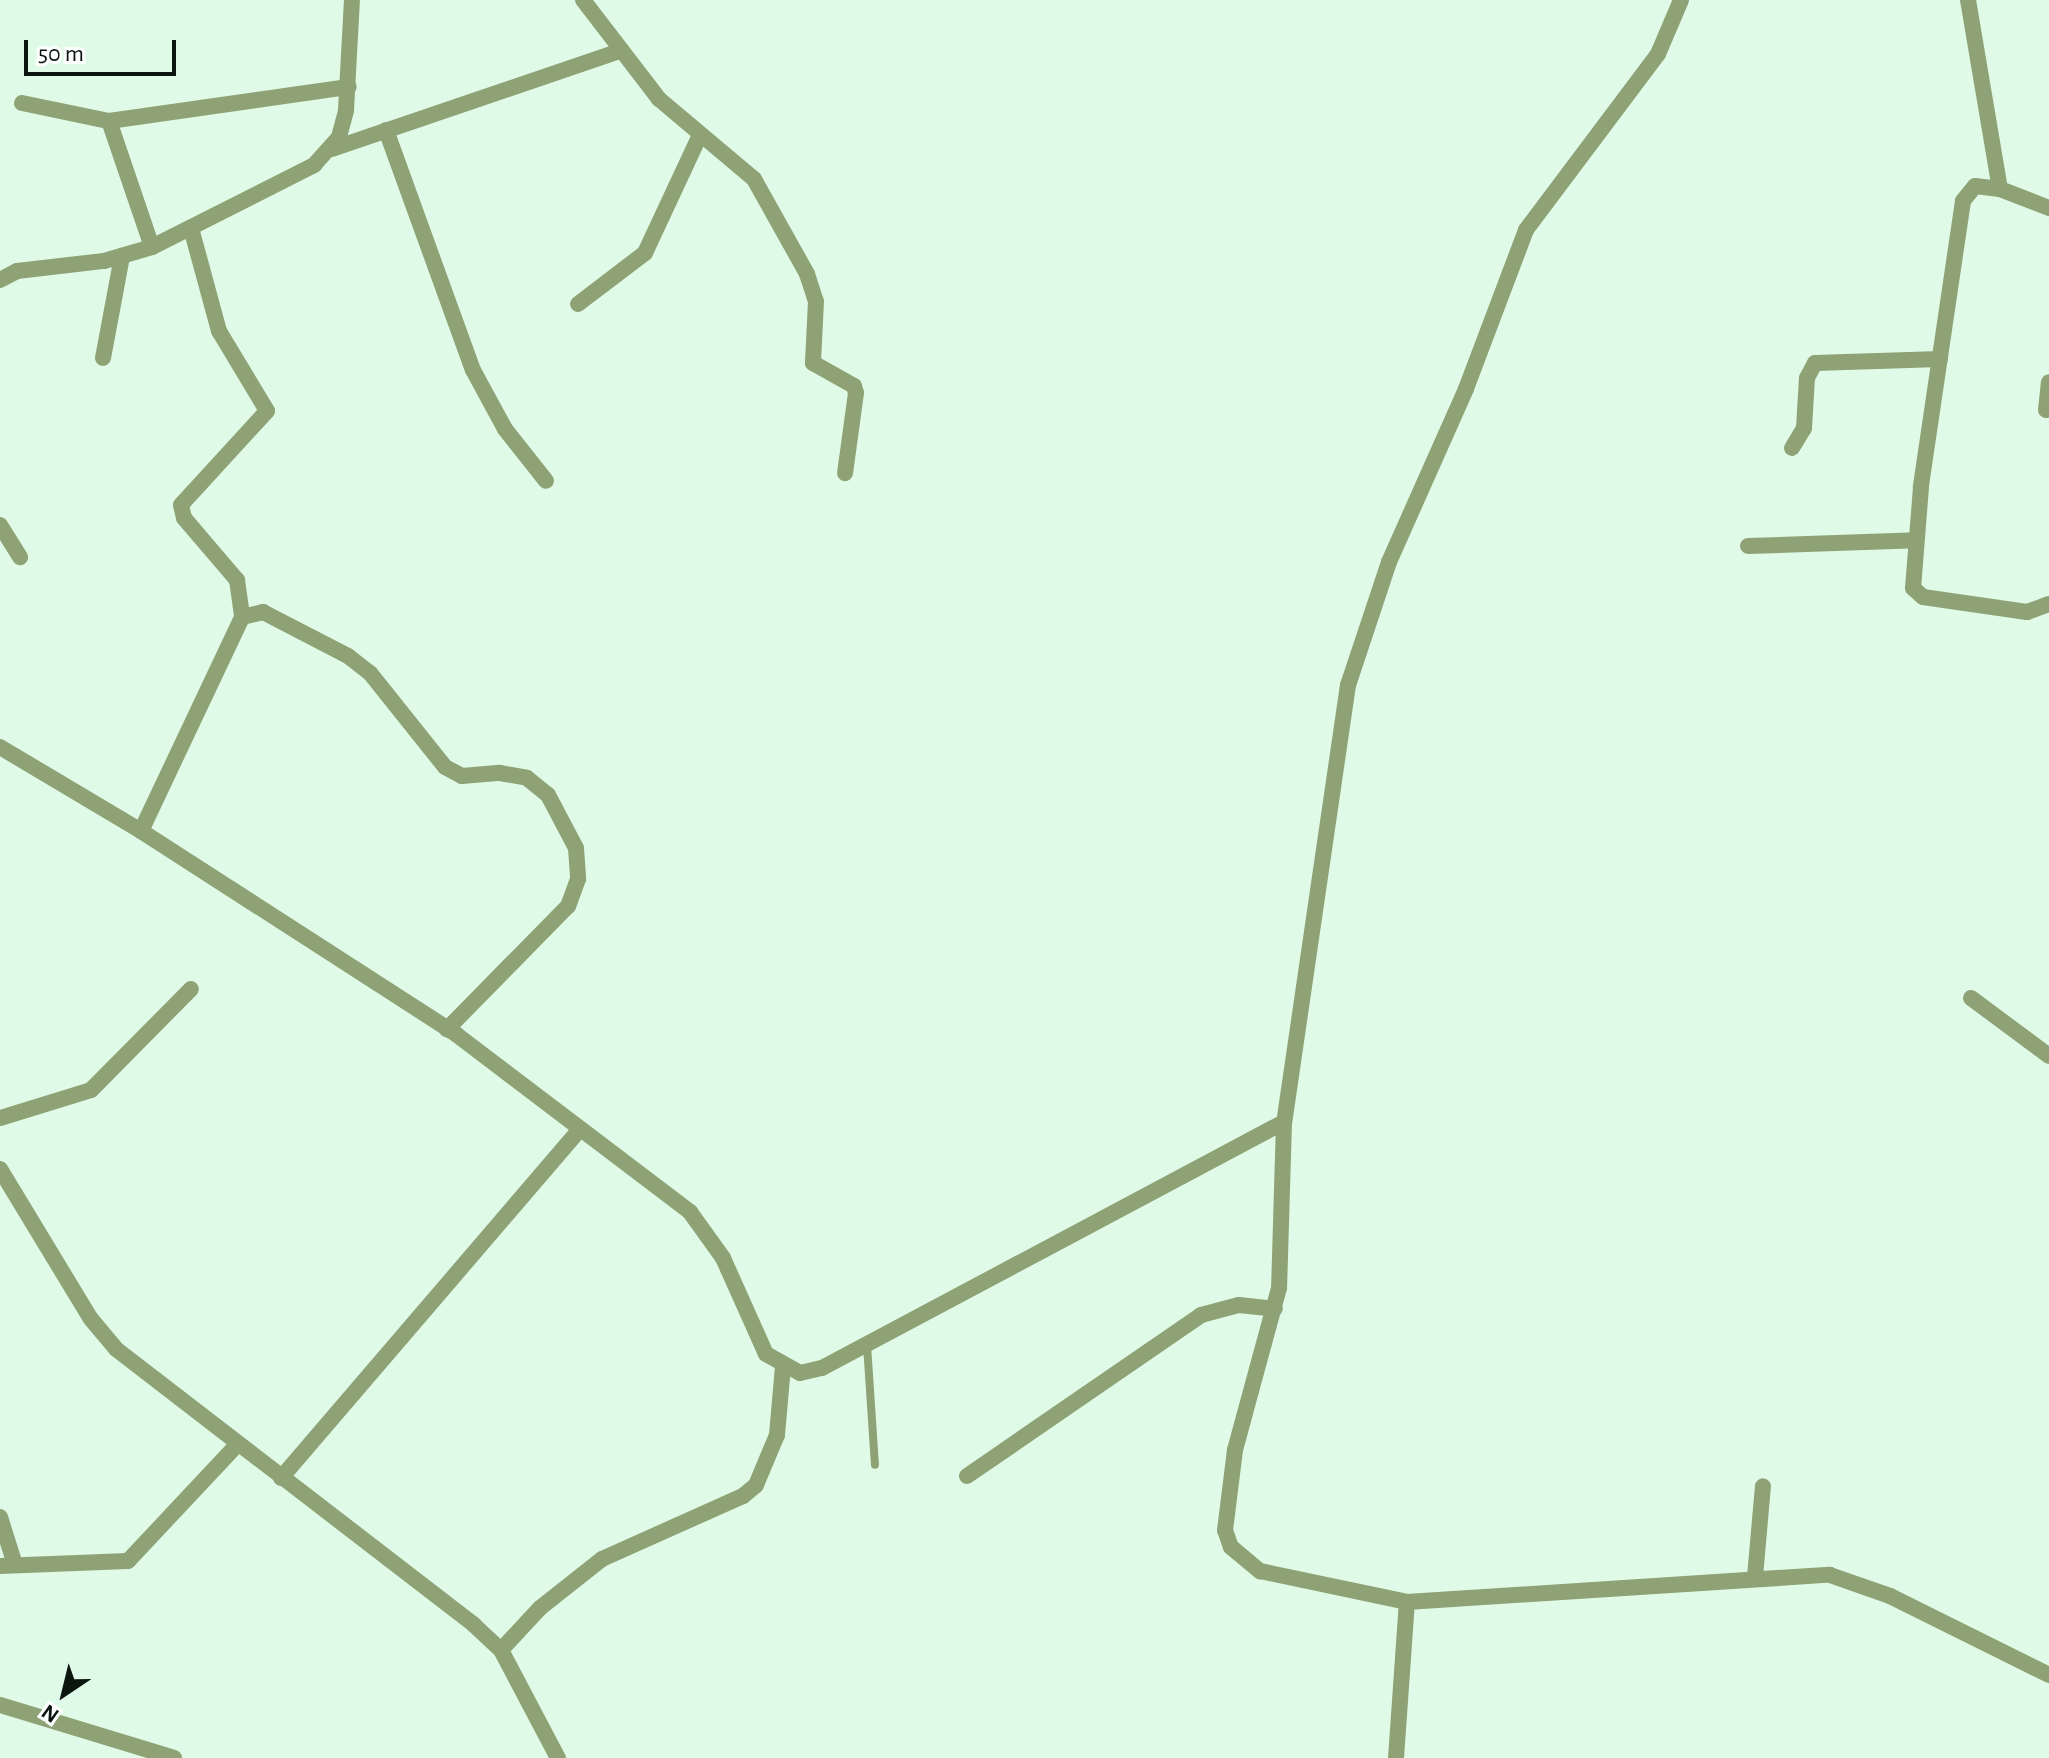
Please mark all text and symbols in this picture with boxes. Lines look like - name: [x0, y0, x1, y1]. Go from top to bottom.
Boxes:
- scale bar: [28, 24, 180, 74]
- text: 50 m: [38, 42, 84, 66]
- north arrow: [24, 1654, 104, 1734]
- text: N: [38, 1700, 63, 1727]

